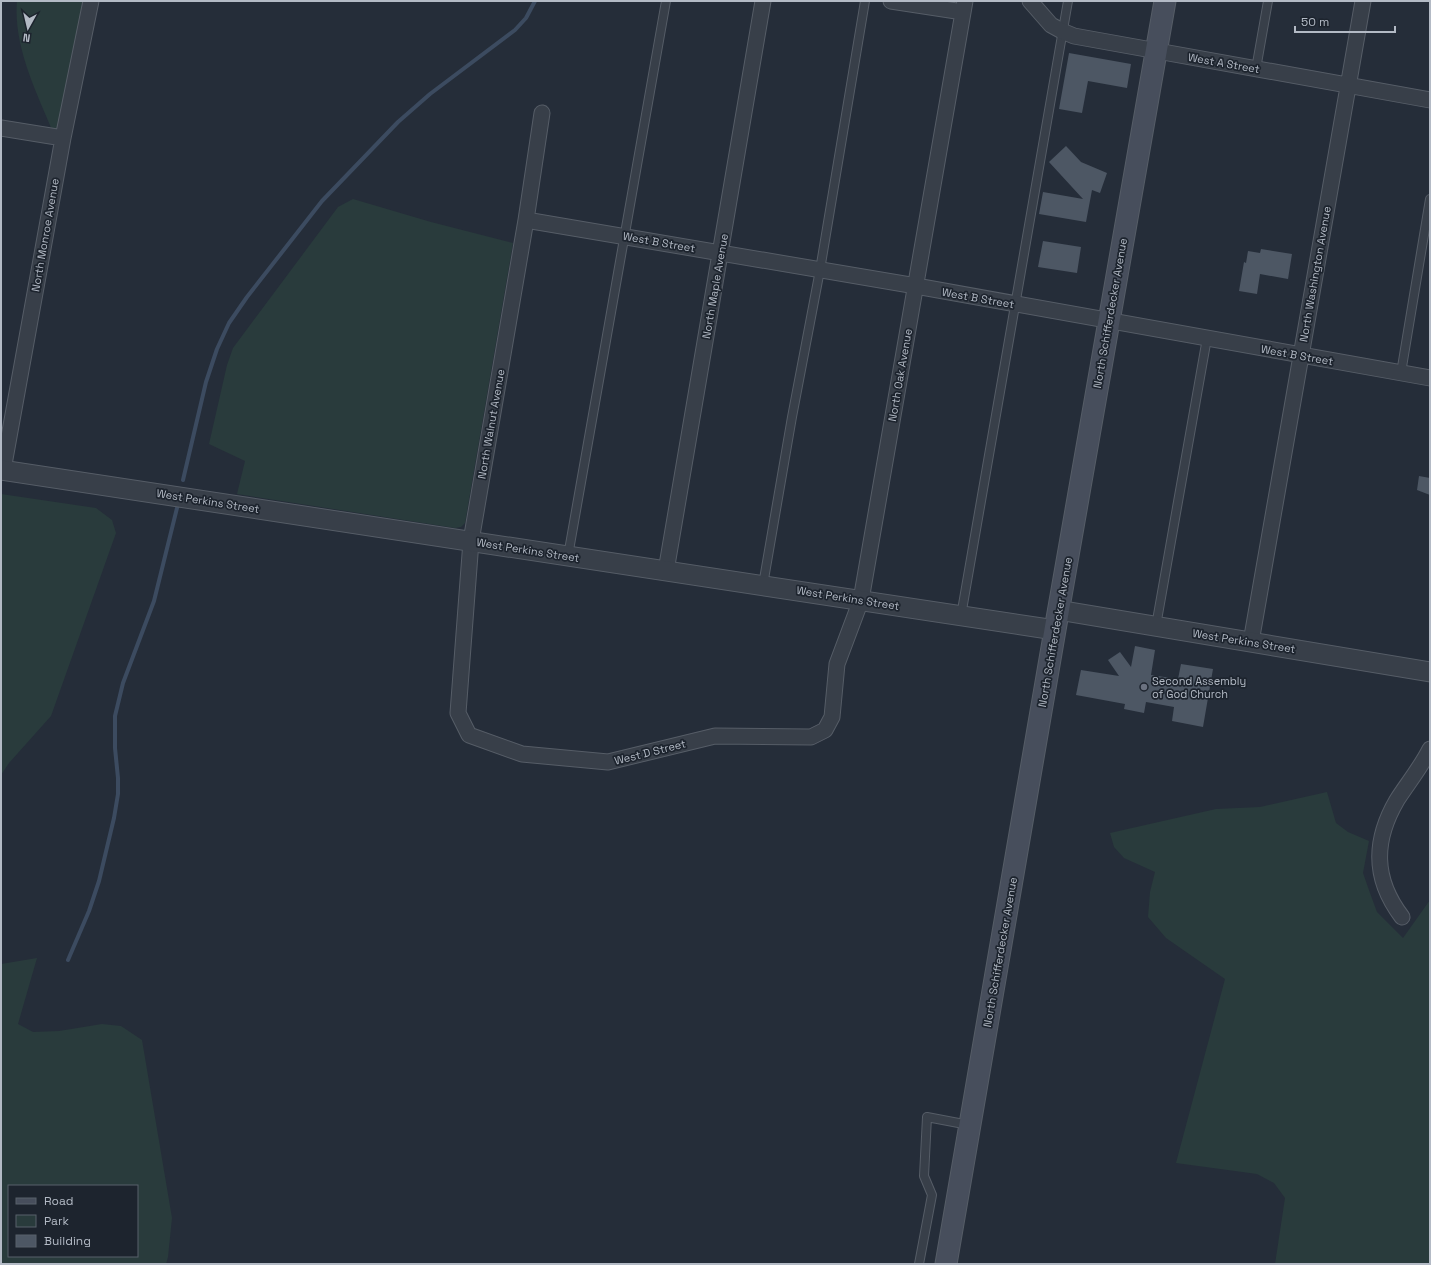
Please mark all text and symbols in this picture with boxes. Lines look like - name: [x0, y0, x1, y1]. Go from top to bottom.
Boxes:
- north arrow: [8, 8, 48, 48]
- scale bar: [1295, 8, 1395, 34]
- text: 50 m: [1301, 14, 1329, 30]
- text: N: [22, 30, 31, 45]
- street label: West A Street: [1187, 50, 1261, 76]
- street label: North Monroe Avenue: [28, 177, 62, 293]
- street label: North Washington Avenue: [1296, 205, 1334, 343]
- street label: West B Street: [622, 229, 696, 255]
- street label: North Maple Avenue: [699, 232, 731, 340]
- street label: North Schifferdecker Avenue: [1090, 237, 1130, 389]
- street label: West B Street: [941, 285, 1015, 311]
- street label: North Oak Avenue: [885, 327, 915, 423]
- street label: West B Street: [1260, 342, 1334, 368]
- street label: North Walnut Avenue: [474, 368, 508, 480]
- street label: West Perkins Street: [155, 486, 261, 516]
- street label: West Perkins Street: [475, 535, 581, 565]
- street label: North Schifferdecker Avenue: [1035, 556, 1075, 708]
- street label: West Perkins Street: [795, 583, 901, 613]
- street label: West Perkins Street: [1191, 626, 1297, 656]
- place label: Second Assembly of God Church: [1152, 674, 1246, 701]
- marker: Second Assembly of God Church: [1139, 682, 1149, 692]
- street label: West D Street: [613, 736, 687, 768]
- street label: North Schifferdecker Avenue: [980, 876, 1020, 1028]
- legend: [8, 1185, 138, 1257]
- text: Road: [44, 1193, 73, 1209]
- text: Park: [44, 1213, 69, 1229]
- text: Building: [44, 1233, 91, 1249]

